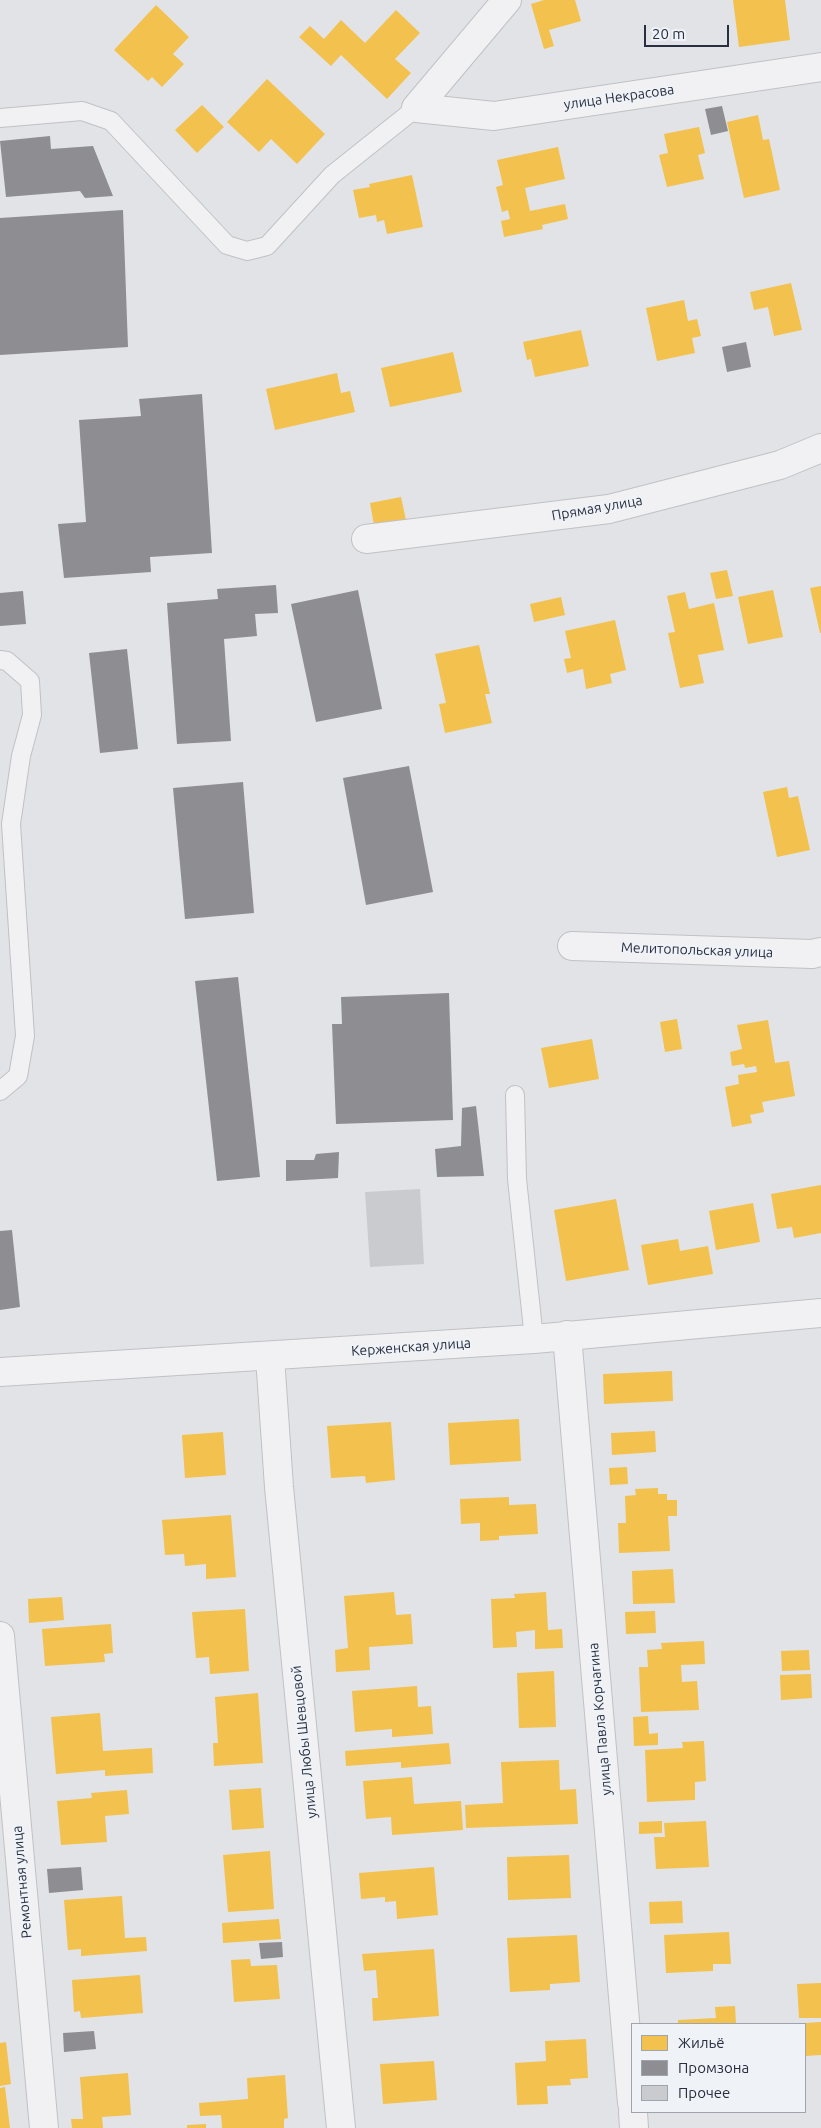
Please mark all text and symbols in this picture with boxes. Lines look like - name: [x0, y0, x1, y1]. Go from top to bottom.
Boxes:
- scale bar: [646, 15, 731, 47]
- text: 20 m: [652, 25, 685, 42]
- street label: улица Некрасова: [563, 81, 675, 113]
- street label: Прямая улица: [550, 492, 644, 524]
- street label: Мелитопольская улица: [621, 939, 773, 961]
- street label: Керженская улица: [350, 1334, 472, 1360]
- street label: улица Павла Корчагина: [585, 1642, 615, 1796]
- street label: улица Любы Шевцовой: [288, 1665, 320, 1819]
- street label: Ремонтная улица: [9, 1825, 35, 1939]
- legend: [631, 2023, 806, 2113]
- text: Жильё: [678, 2034, 725, 2051]
- text: Промзона: [678, 2059, 749, 2076]
- text: Прочее: [678, 2084, 730, 2101]

